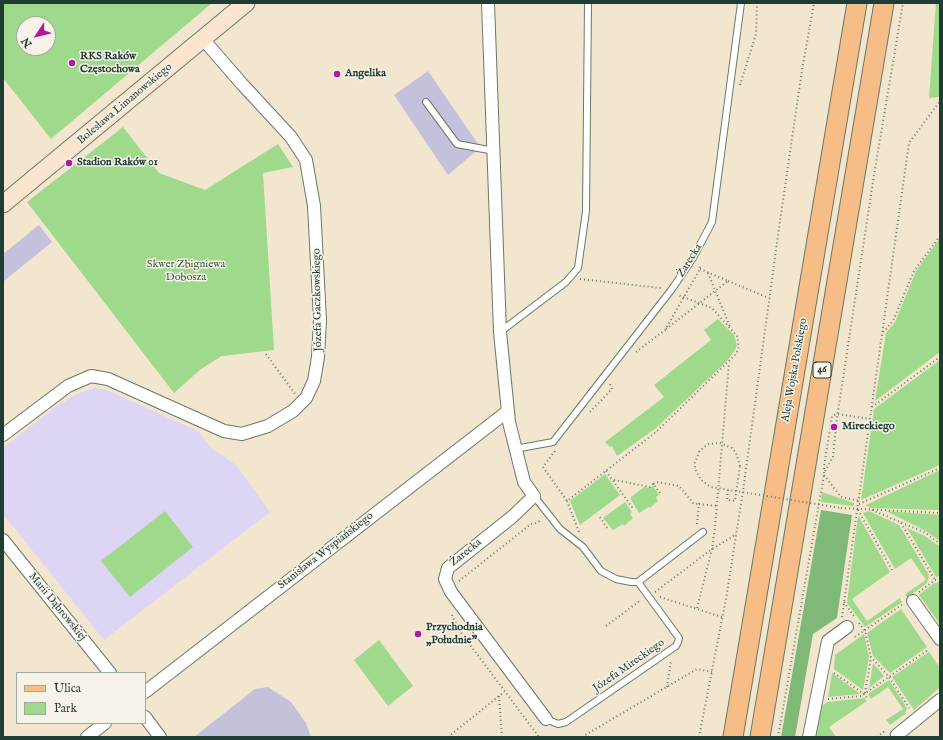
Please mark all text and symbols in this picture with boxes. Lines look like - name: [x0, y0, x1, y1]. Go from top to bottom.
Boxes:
- north arrow: [16, 16, 56, 56]
- text: N: [19, 34, 35, 50]
- place label: RKS Raków Częstochowa: [80, 50, 140, 76]
- marker: RKS Raków Częstochowa: [67, 58, 77, 68]
- street label: Bolesława Limanowskiego: [75, 61, 175, 147]
- place label: Angelika: [345, 67, 386, 81]
- marker: Angelika: [332, 69, 342, 79]
- place label: Stadion Raków 01: [77, 156, 158, 170]
- marker: Stadion Raków 01: [64, 158, 74, 168]
- street label: Żarecka: [675, 242, 705, 280]
- street label: Józefa Gaczkowskiego: [311, 248, 325, 352]
- park label: Skwer Zbigniewa Dobosza: [147, 258, 225, 284]
- street label: Aleja Wojska Polskiego: [779, 317, 811, 423]
- road number: 46: [813, 362, 831, 378]
- place label: Mireckiego: [842, 420, 895, 434]
- marker: Mireckiego: [829, 422, 839, 432]
- street label: Stanisława Wyspiańskiego: [276, 510, 376, 592]
- street label: Żarecka: [448, 536, 484, 570]
- street label: Marii Dąbrowskiej: [25, 570, 89, 644]
- place label: Przychodnia „Południe”: [426, 621, 483, 647]
- marker: Przychodnia „Południe”: [413, 629, 423, 639]
- street label: Józefa Mireckiego: [591, 636, 667, 696]
- legend: [16, 672, 146, 724]
- text: Ulica: [54, 681, 81, 696]
- text: Park: [54, 701, 77, 716]

